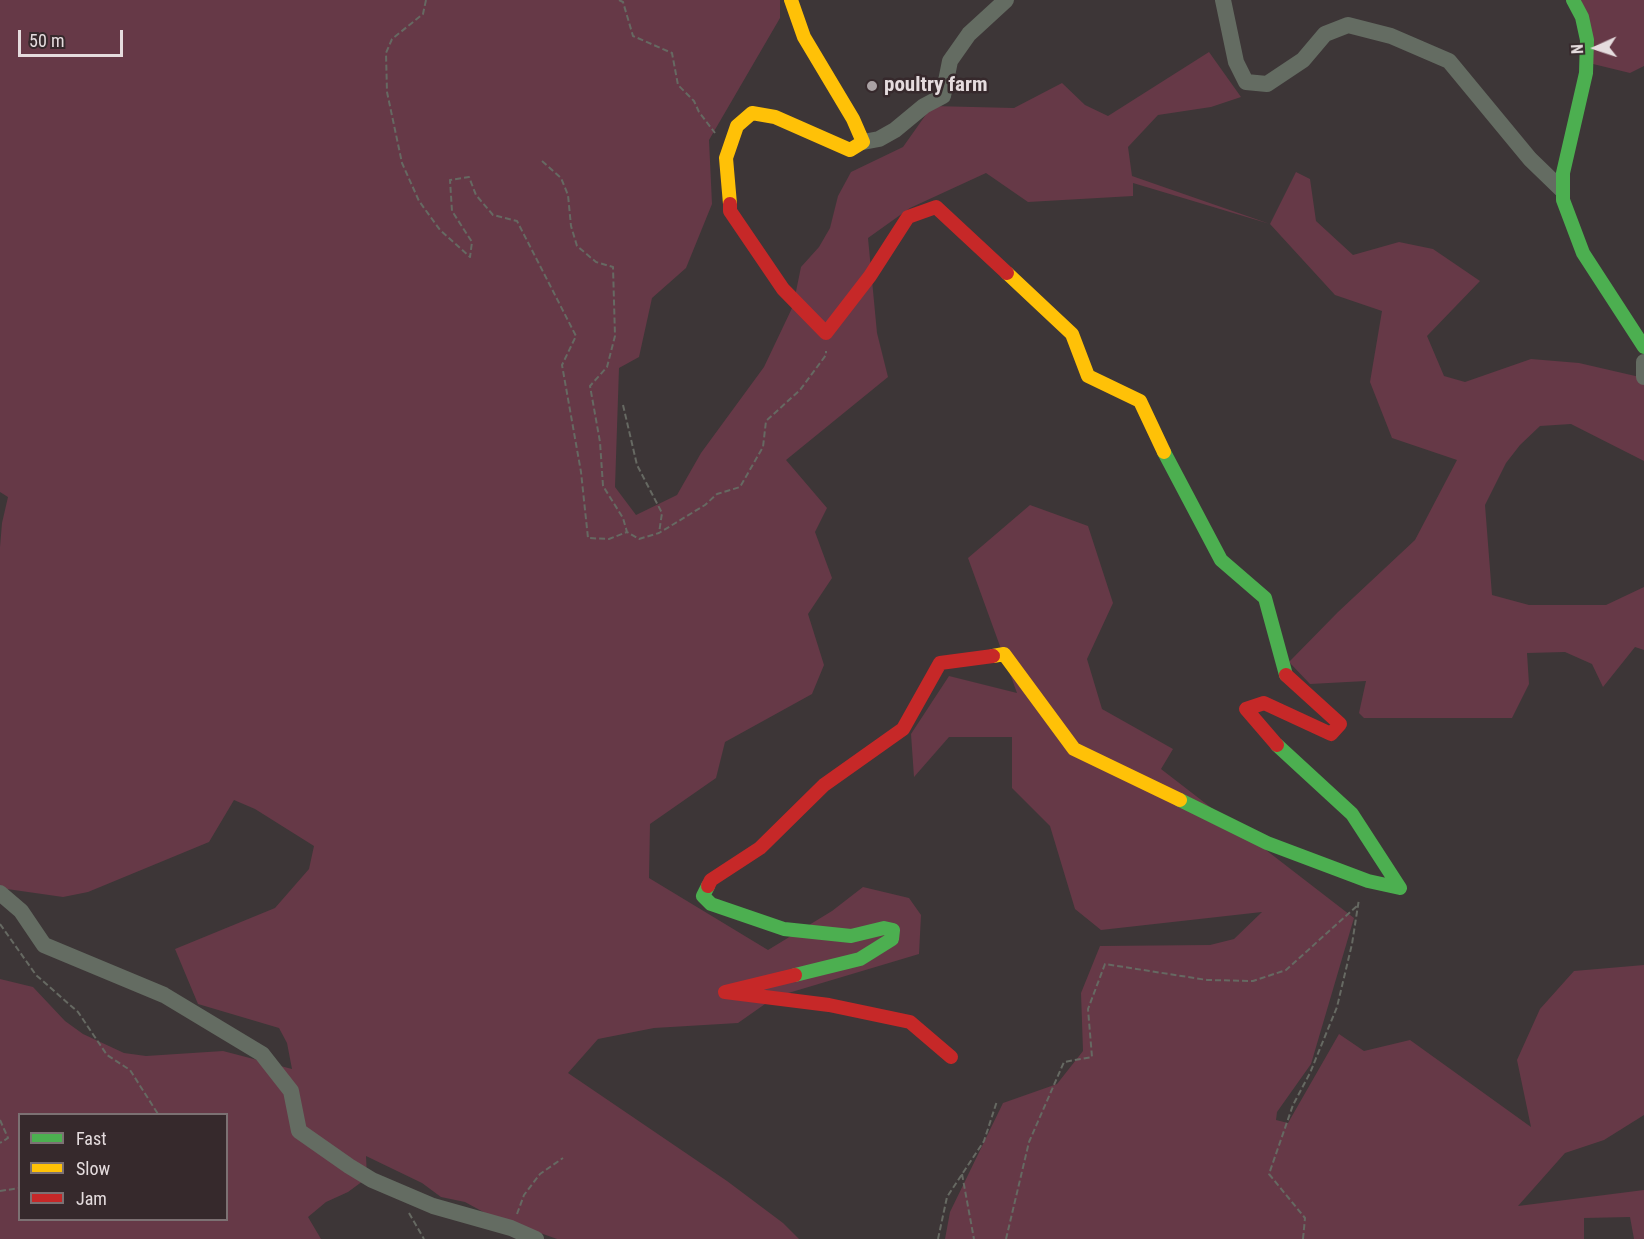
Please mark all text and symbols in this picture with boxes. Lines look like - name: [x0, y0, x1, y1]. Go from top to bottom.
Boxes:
- scale bar: [21, 18, 126, 56]
- north arrow: [1566, 18, 1626, 78]
- text: 50 m: [29, 30, 64, 51]
- text: N: [1568, 44, 1587, 54]
- place label: poultry farm: [884, 73, 988, 99]
- marker: poultry farm: [865, 79, 879, 93]
- legend: [18, 1113, 228, 1221]
- text: Fast: [76, 1128, 107, 1149]
- text: Slow: [76, 1158, 110, 1179]
- text: Jam: [76, 1188, 107, 1209]

